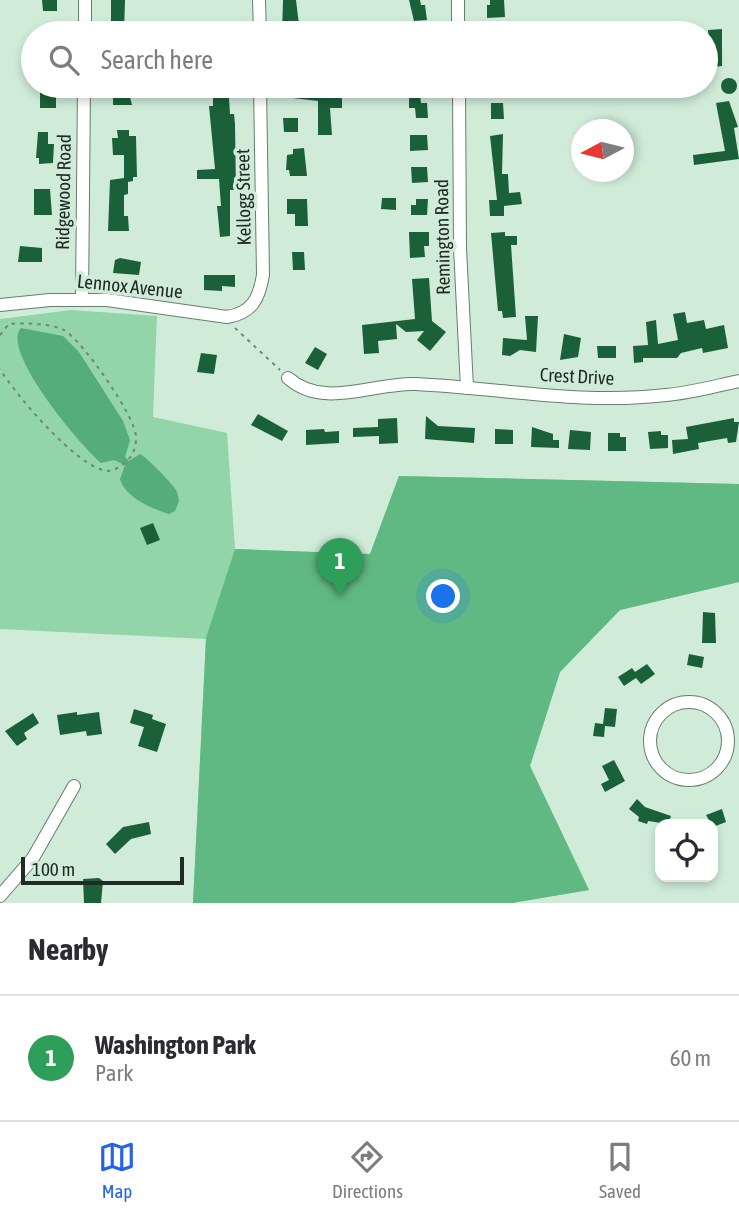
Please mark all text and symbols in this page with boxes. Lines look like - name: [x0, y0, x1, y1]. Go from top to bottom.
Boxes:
- search box: [21, 21, 718, 98]
- icon: search: [45, 41, 83, 79]
- text: Search here: [101, 45, 213, 75]
- north arrow: [571, 119, 634, 182]
- street label: Ridgewood Road: [51, 134, 75, 250]
- street label: Kellogg Street: [231, 149, 255, 245]
- street label: Remington Road: [430, 179, 454, 295]
- street label: Lennox Avenue: [76, 270, 184, 302]
- street label: Crest Drive: [539, 363, 615, 389]
- pin: 1: [317, 538, 363, 596]
- your location: [426, 579, 460, 613]
- map controls: [655, 819, 718, 882]
- button: locate: [655, 819, 718, 882]
- scale bar: [21, 854, 184, 886]
- text: 100 m: [32, 858, 75, 880]
- text: Nearby: [28, 932, 108, 966]
- text: Washington Park: [95, 1030, 256, 1060]
- text: 1: [46, 1045, 56, 1071]
- text: 60 m: [670, 1045, 711, 1071]
- text: Park: [95, 1060, 133, 1086]
- tab: Map: [98, 1138, 136, 1202]
- tab: Directions: [332, 1138, 403, 1202]
- tab: Saved: [599, 1138, 641, 1202]

